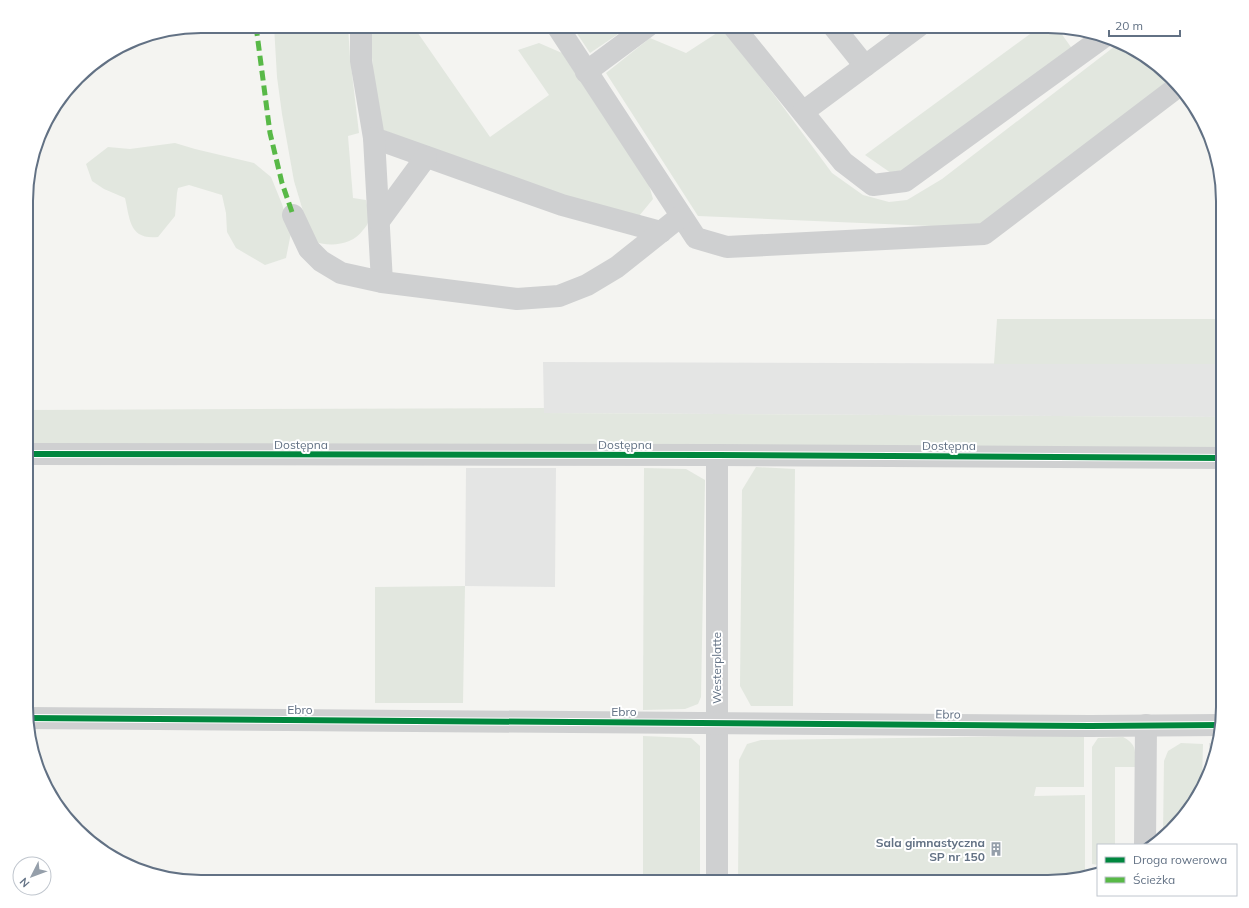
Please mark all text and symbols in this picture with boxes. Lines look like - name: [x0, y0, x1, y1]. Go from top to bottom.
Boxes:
- scale bar: [1109, 12, 1180, 38]
- text: 20 m: [1115, 18, 1143, 33]
- street label: Dostępna: [274, 437, 328, 452]
- street label: Dostępna: [598, 437, 652, 452]
- street label: Dostępna: [922, 438, 976, 453]
- street label: Westerplatte: [709, 632, 724, 704]
- street label: Ebro: [287, 702, 313, 717]
- street label: Ebro: [611, 704, 637, 719]
- street label: Ebro: [935, 706, 961, 722]
- place label: Sala gimnastyczna SP nr 150: [876, 835, 985, 864]
- building icon: Sala gimnastyczna SP nr 150: [988, 841, 1004, 857]
- legend: [1097, 844, 1237, 896]
- text: Droga rowerowa: [1133, 852, 1227, 867]
- north arrow: [12, 856, 52, 896]
- text: Ścieżka: [1133, 872, 1175, 887]
- text: N: [17, 875, 33, 890]

